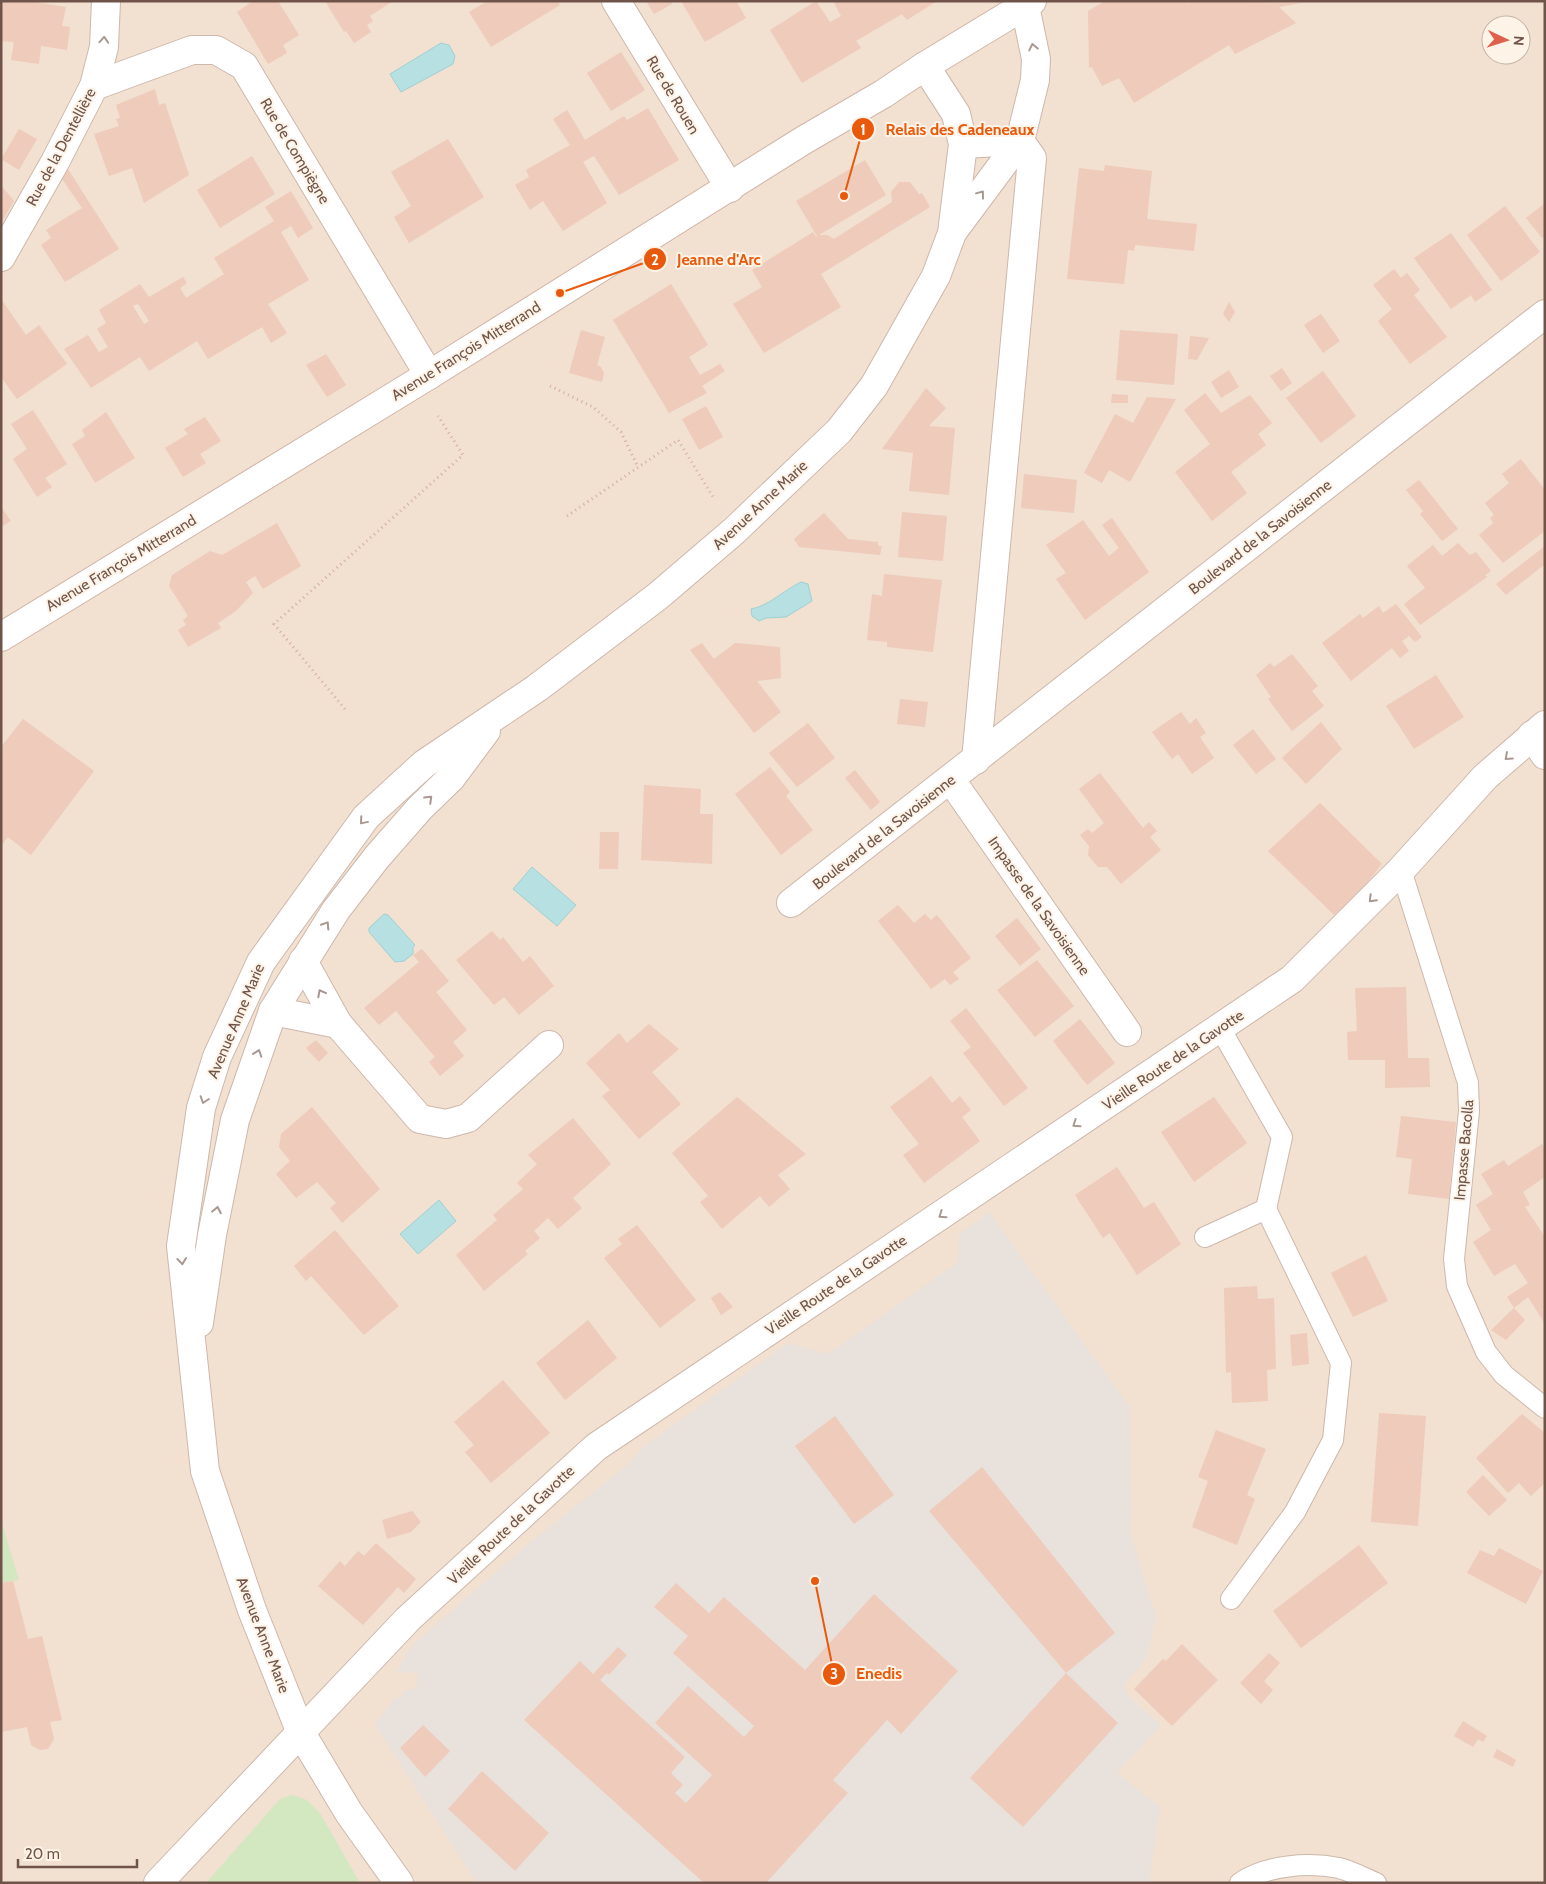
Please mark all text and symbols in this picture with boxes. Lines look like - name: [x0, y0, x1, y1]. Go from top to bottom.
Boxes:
- north arrow: [1481, 15, 1531, 65]
- text: N: [1510, 35, 1528, 46]
- one-way arrow: [98, 36, 109, 44]
- one-way arrow: [1029, 42, 1039, 51]
- street label: Rue de Rouen: [643, 53, 703, 137]
- street label: Rue de la Dentellière: [22, 85, 100, 209]
- street label: Rue de Compiègne: [256, 95, 334, 207]
- callout: Relais des Cadeneaux: [850, 114, 1044, 145]
- text: Relais des Cadeneaux: [886, 120, 1035, 139]
- text: 1: [860, 121, 866, 139]
- one-way arrow: [975, 190, 984, 200]
- callout: Jeanne d'Arc: [643, 244, 771, 275]
- text: Jeanne d'Arc: [676, 250, 761, 269]
- text: 2: [651, 251, 659, 269]
- street label: Avenue François Mitterrand: [388, 298, 544, 404]
- street label: Avenue Anne Marie: [709, 456, 811, 553]
- street label: Boulevard de la Savoisienne: [1185, 475, 1335, 598]
- street label: Avenue François Mitterrand: [43, 511, 199, 615]
- one-way arrow: [1504, 751, 1513, 760]
- street label: Boulevard de la Savoisienne: [809, 770, 959, 893]
- one-way arrow: [423, 796, 432, 805]
- one-way arrow: [360, 815, 369, 824]
- street label: Impasse de la Savoisienne: [984, 833, 1094, 979]
- one-way arrow: [1368, 894, 1377, 903]
- one-way arrow: [320, 921, 330, 930]
- street label: Avenue Anne Marie: [204, 961, 268, 1081]
- one-way arrow: [317, 989, 327, 998]
- street label: Vieille Route de la Gavotte: [1099, 1006, 1247, 1114]
- one-way arrow: [253, 1049, 263, 1058]
- one-way arrow: [199, 1095, 209, 1104]
- street label: Impasse Bacolla: [1451, 1098, 1477, 1201]
- one-way arrow: [1073, 1118, 1082, 1127]
- one-way arrow: [211, 1205, 222, 1214]
- one-way arrow: [938, 1209, 947, 1218]
- street label: Vieille Route de la Gavotte: [762, 1231, 910, 1339]
- one-way arrow: [176, 1257, 187, 1265]
- street label: Vieille Route de la Gavotte: [444, 1461, 578, 1588]
- street label: Avenue Anne Marie: [233, 1574, 294, 1696]
- callout: Enedis: [821, 1658, 912, 1689]
- text: Enedis: [856, 1664, 902, 1683]
- text: 3: [830, 1665, 838, 1683]
- scale bar: [18, 1836, 136, 1868]
- text: 20 m: [25, 1845, 60, 1863]

